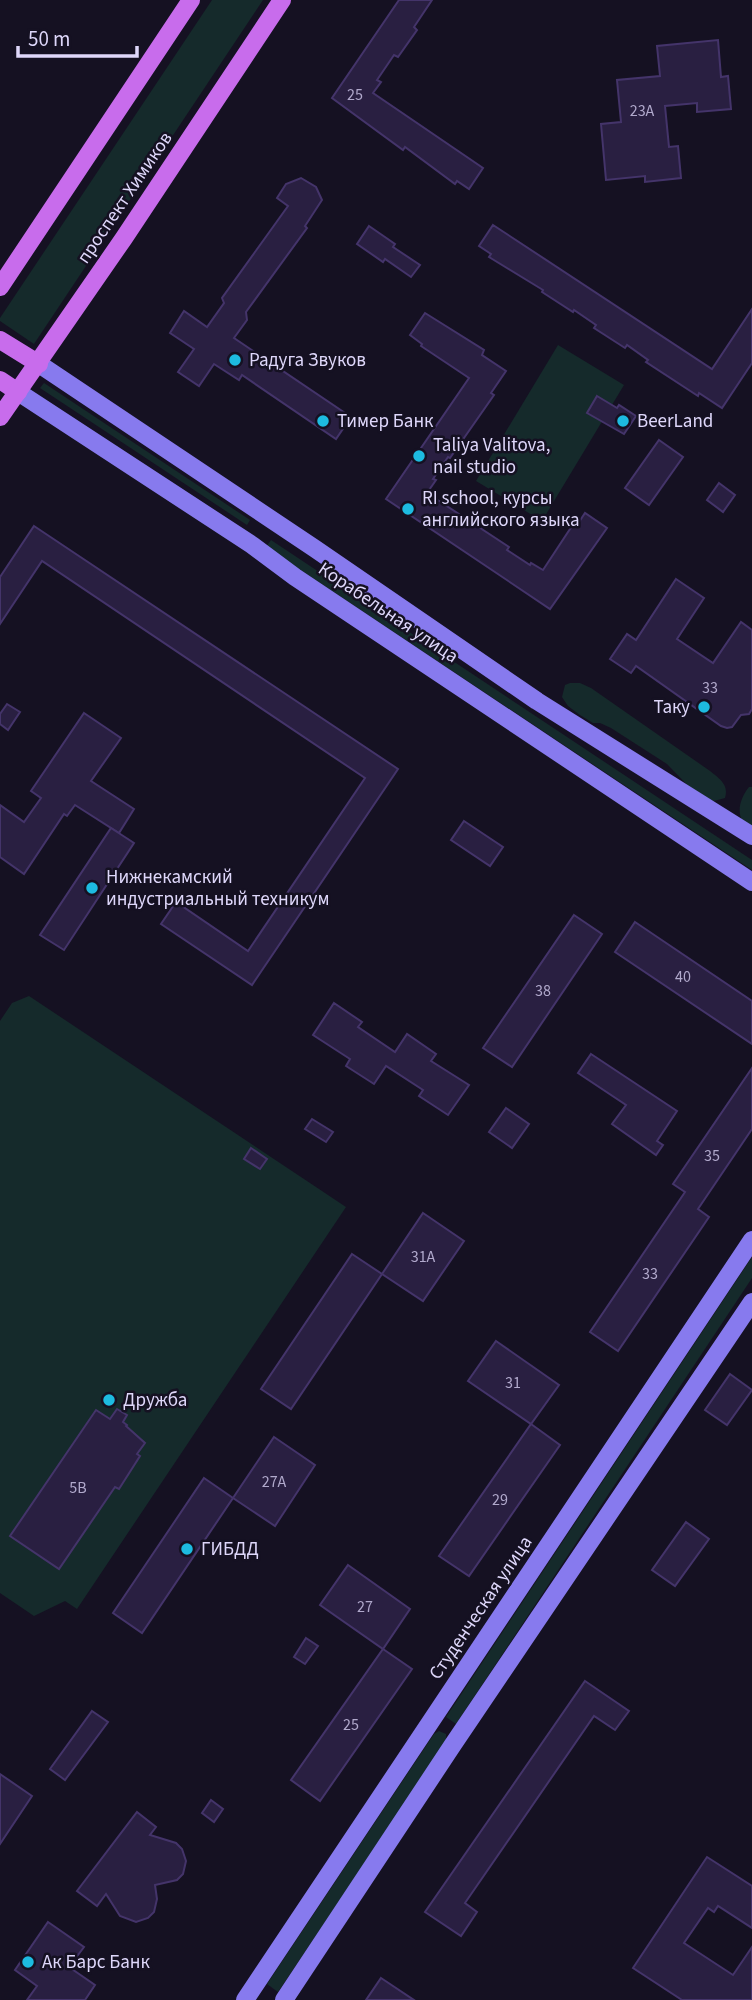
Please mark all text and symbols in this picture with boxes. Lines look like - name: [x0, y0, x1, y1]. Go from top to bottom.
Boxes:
- scale bar: [18, 14, 136, 58]
- text: 50 m: [28, 24, 70, 54]
- house number: 25: [347, 84, 363, 106]
- house number: 23А: [630, 100, 655, 122]
- street label: проспект Химиков: [71, 127, 179, 269]
- place label: Радуга Звуков: [249, 347, 366, 374]
- marker: Радуга Звуков: [227, 352, 243, 368]
- place label: Тимер Банк: [337, 408, 434, 435]
- place label: BeerLand: [637, 408, 713, 435]
- marker: Тимер Банк: [315, 413, 331, 429]
- marker: BeerLand: [615, 413, 631, 429]
- place label: Taliya Valitova, nail studio: [433, 432, 550, 481]
- marker: Taliya Valitova, nail studio: [411, 448, 427, 464]
- place label: RI school, курсы английского языка: [422, 485, 580, 534]
- marker: RI school, курсы английского языка: [400, 501, 416, 517]
- street label: Корабельная улица: [313, 556, 463, 670]
- house number: 33: [702, 677, 718, 699]
- place label: Таку: [654, 694, 690, 721]
- marker: Таку: [696, 699, 712, 715]
- place label: Нижнекамский индустриальный техникум: [106, 864, 329, 913]
- marker: Нижнекамский индустриальный техникум: [84, 880, 100, 896]
- house number: 40: [675, 966, 691, 988]
- house number: 38: [535, 980, 551, 1002]
- house number: 35: [704, 1145, 720, 1167]
- house number: 31А: [411, 1246, 436, 1268]
- house number: 33: [642, 1263, 658, 1285]
- house number: 31: [505, 1372, 521, 1394]
- place label: Дружба: [123, 1387, 187, 1414]
- marker: Дружба: [101, 1392, 117, 1408]
- house number: 27А: [262, 1471, 287, 1493]
- house number: 5В: [69, 1477, 87, 1499]
- house number: 29: [492, 1489, 508, 1511]
- street label: Студенческая улица: [423, 1531, 539, 1685]
- place label: ГИБДД: [201, 1536, 259, 1563]
- marker: ГИБДД: [179, 1541, 195, 1557]
- house number: 27: [357, 1596, 373, 1618]
- house number: 25: [343, 1714, 359, 1736]
- place label: Ак Барс Банк: [42, 1949, 150, 1976]
- marker: Ак Барс Банк: [20, 1954, 36, 1970]

